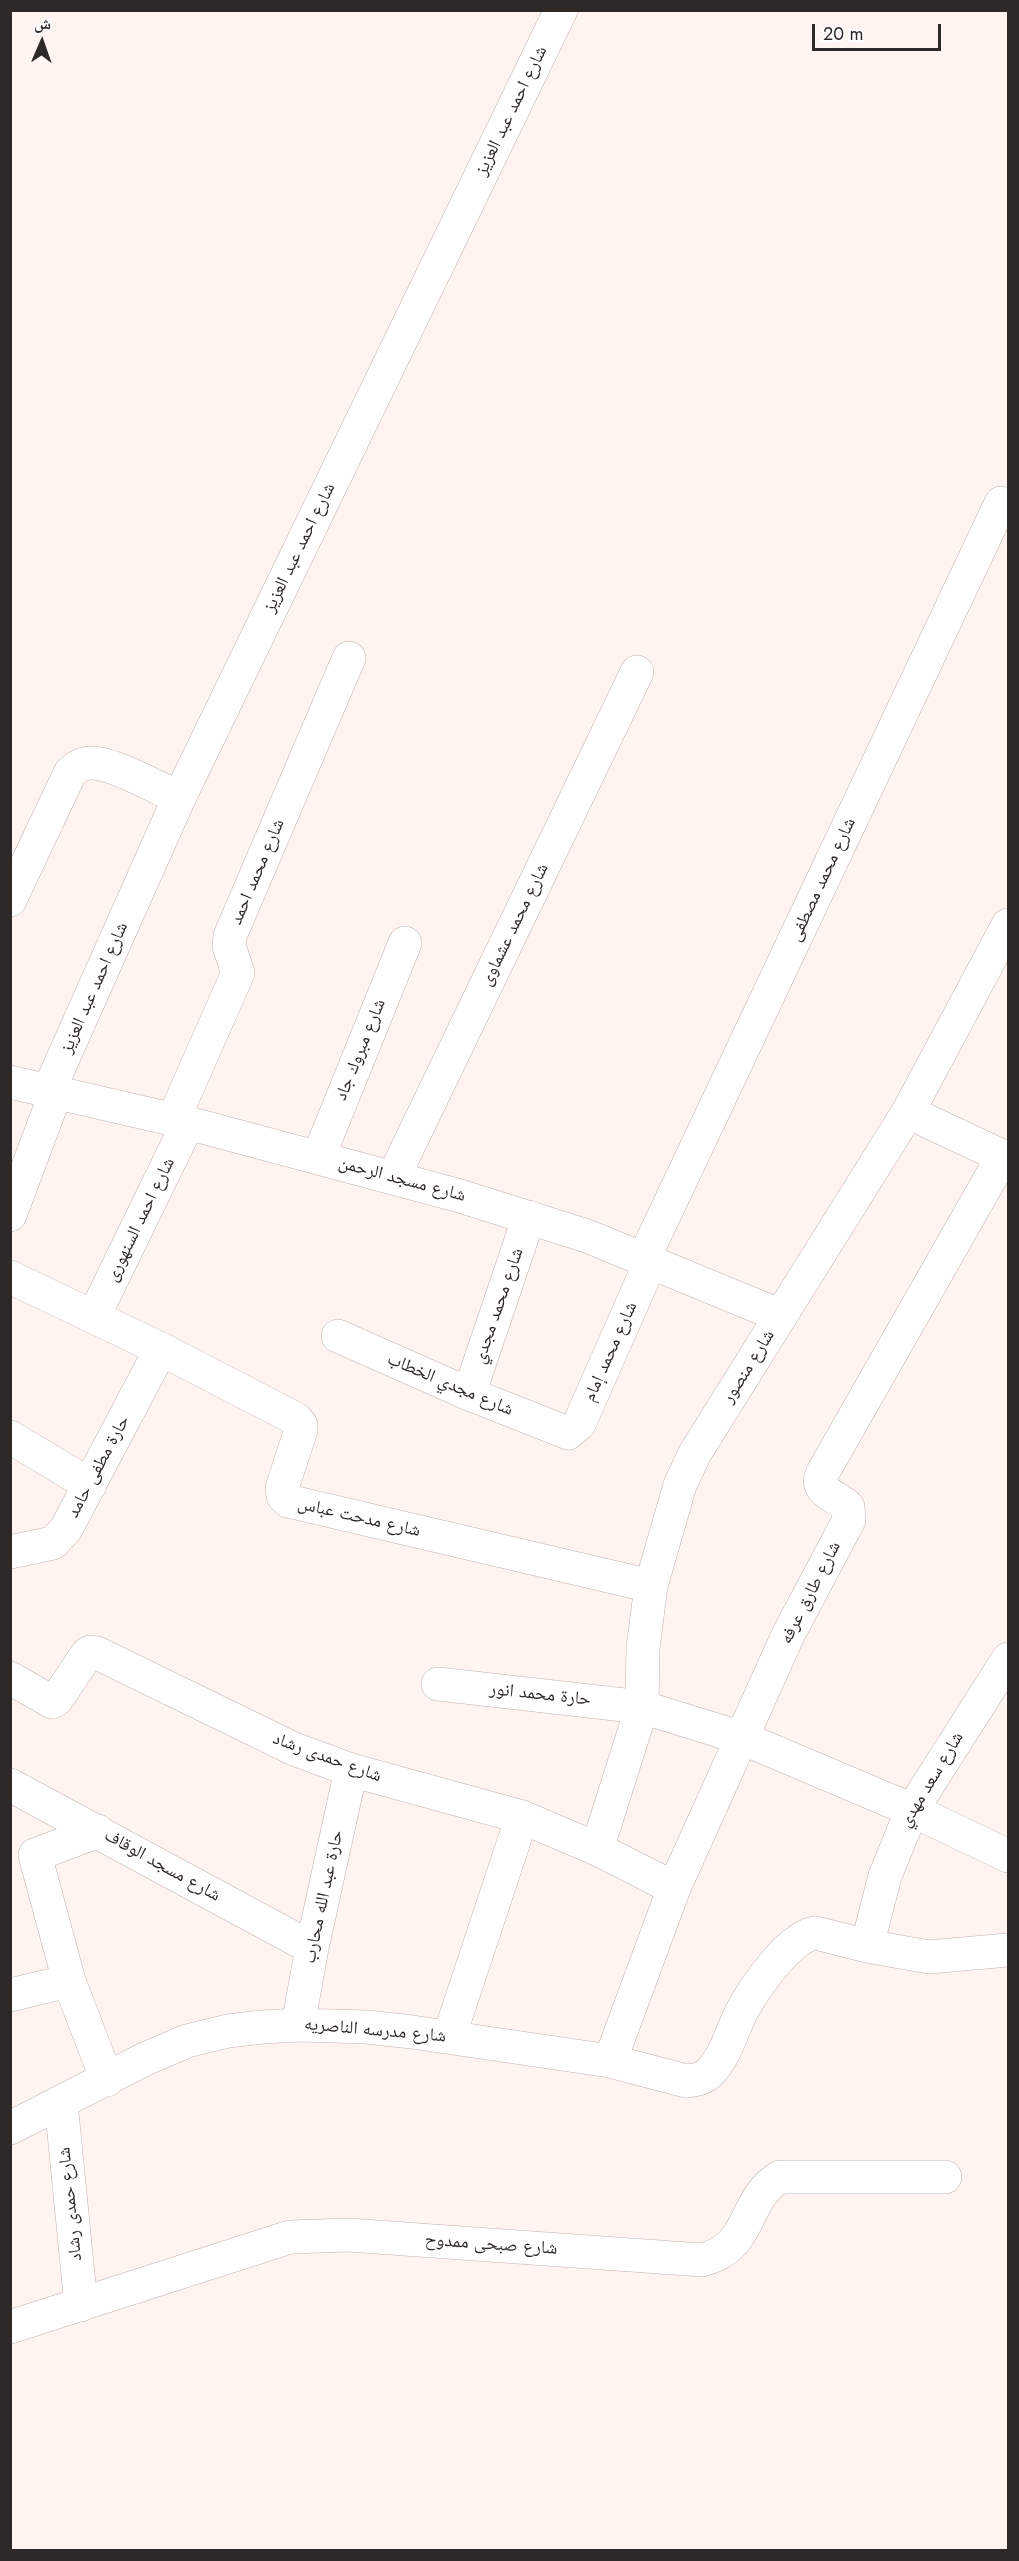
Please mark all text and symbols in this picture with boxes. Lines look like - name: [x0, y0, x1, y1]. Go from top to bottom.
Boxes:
- north arrow: [12, 12, 72, 72]
- text: ش: [34, 12, 52, 35]
- scale bar: [815, 12, 944, 50]
- text: 20 m: [823, 21, 863, 47]
- street label: شارع احمد عبد العزيز: [471, 43, 553, 179]
- street label: شارع احمد عبد العزيز: [259, 480, 341, 616]
- street label: شارع محمد مصطفى: [785, 815, 861, 945]
- street label: شارع محمد احمد: [226, 816, 290, 928]
- street label: شارع محمد عشماوى: [476, 860, 554, 990]
- street label: شارع احمد عبد العزيز: [56, 919, 134, 1057]
- street label: شارع مبروك جاد: [331, 996, 391, 1104]
- street label: شارع مسجد الرحمن: [336, 1153, 468, 1207]
- street label: شارع احمد السنهورى: [102, 1154, 180, 1286]
- street label: شارع محمد مجدي: [469, 1245, 529, 1367]
- street label: شارع محمد إمام: [579, 1299, 643, 1405]
- street label: شارع منصور: [718, 1326, 780, 1408]
- street label: شارع مجدي الخطاب: [384, 1349, 516, 1421]
- street label: حارة مطفى حامد: [63, 1412, 135, 1522]
- street label: شارع مدحت عباس: [296, 1493, 422, 1543]
- street label: شارع طارق عرفه: [776, 1538, 846, 1648]
- street label: حارة محمد انور: [488, 1679, 592, 1711]
- street label: شارع حمدى رشاد: [270, 1728, 384, 1788]
- street label: شارع سعد مهدي: [895, 1728, 969, 1832]
- street label: شارع مسجد الوقاف: [100, 1825, 224, 1907]
- street label: حارة عبد الله محارب: [299, 1828, 349, 1966]
- street label: شارع مدرسه الناصريه: [303, 2014, 447, 2048]
- street label: شارع حمدى رشاد: [54, 2146, 88, 2262]
- street label: شارع صبحى ممدوح: [424, 2230, 558, 2260]

